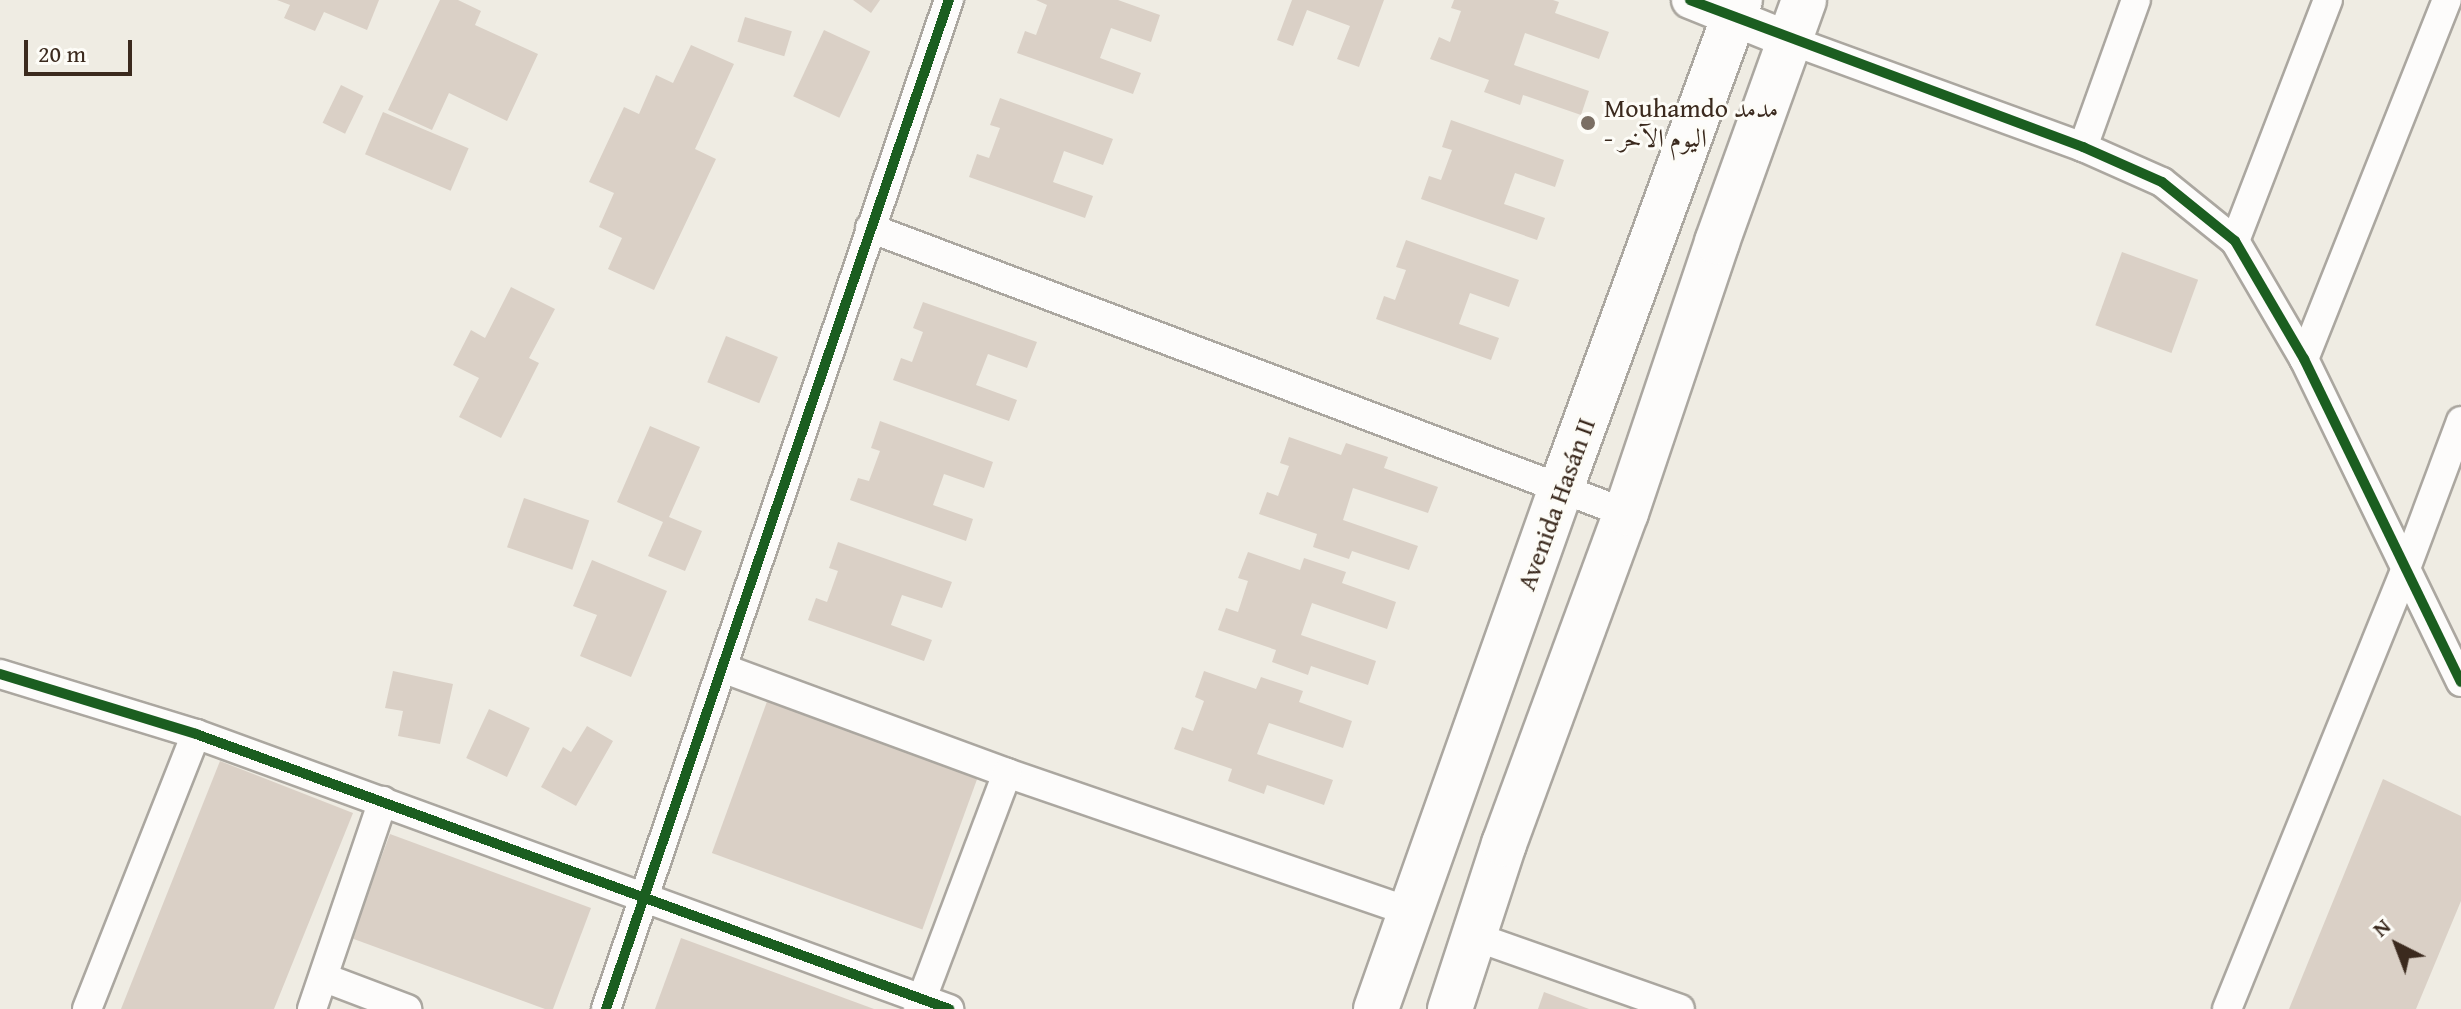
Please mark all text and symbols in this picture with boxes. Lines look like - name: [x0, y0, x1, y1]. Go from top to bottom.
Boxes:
- scale bar: [28, 24, 136, 74]
- text: 20 m: [38, 36, 86, 71]
- place label: Mouhamdo مدمد - اليوم الآخر: [1604, 92, 1778, 154]
- marker: Mouhamdo مدمد - اليوم الآخر: [1579, 114, 1597, 132]
- street label: Avenida Hasán II: [1510, 413, 1602, 595]
- north arrow: [2357, 905, 2437, 985]
- text: N: [2365, 910, 2397, 944]

